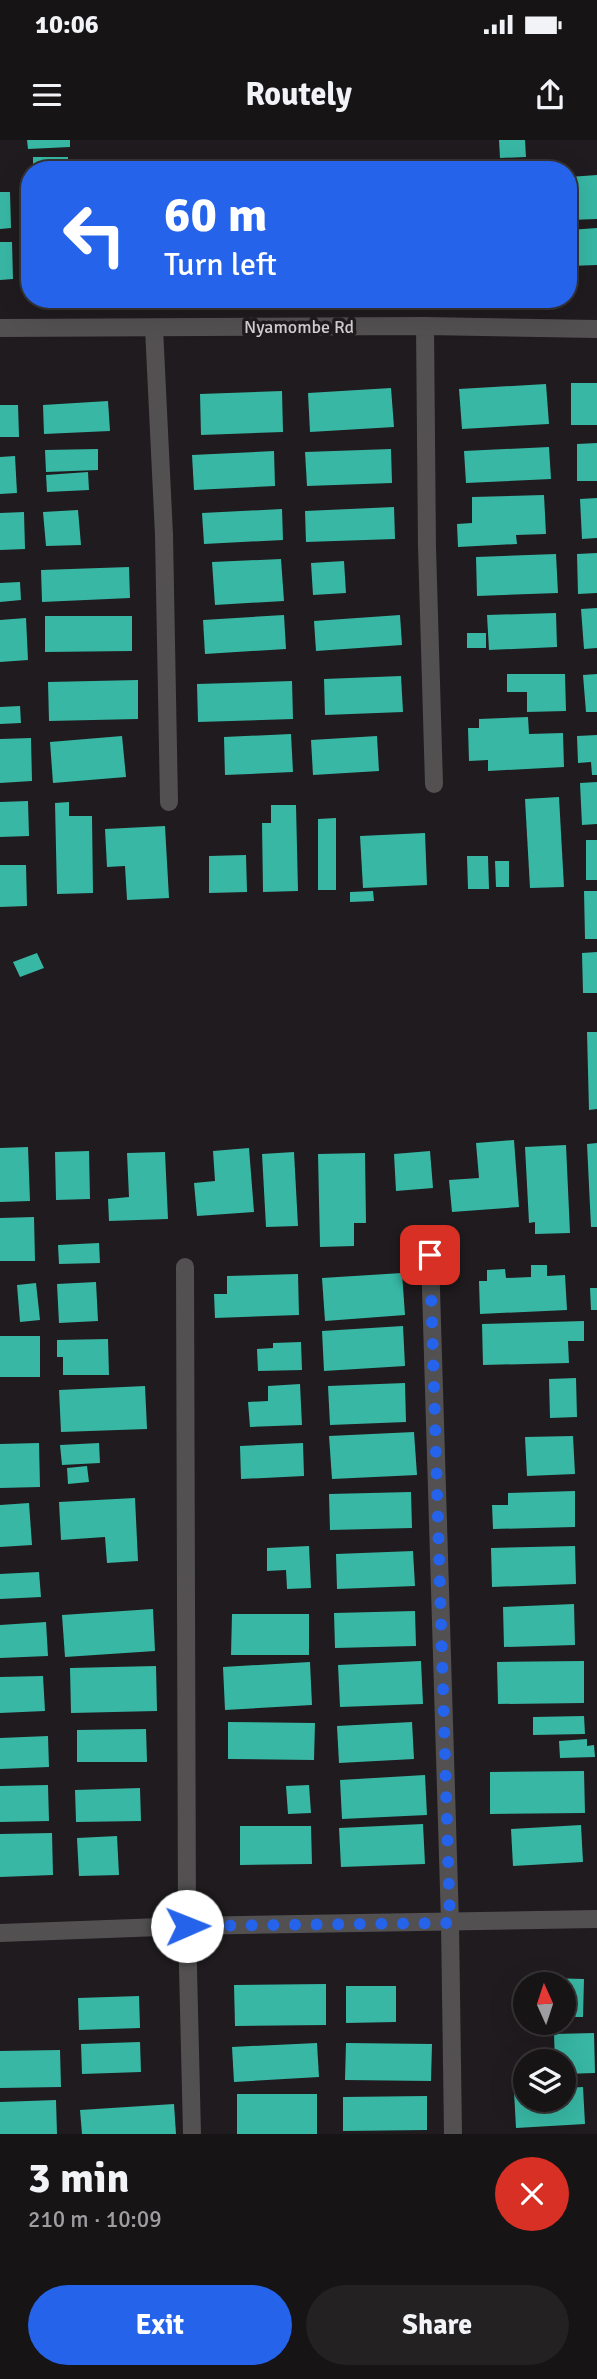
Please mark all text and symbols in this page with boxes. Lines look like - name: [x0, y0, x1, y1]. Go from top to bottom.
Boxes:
- text: 10:06: [35, 9, 99, 41]
- text: Routely: [245, 75, 352, 114]
- icon: menu: [28, 76, 66, 114]
- icon: share: [531, 76, 569, 114]
- text: 60 m: [164, 185, 267, 245]
- icon: left: [49, 189, 140, 280]
- text: Turn left: [164, 245, 277, 284]
- street label: Nyamombe Rd: [244, 316, 354, 338]
- pin: [400, 1225, 460, 1285]
- icon: arrive: [411, 1236, 449, 1274]
- position arrow: [150, 1889, 224, 1963]
- north arrow: [513, 1972, 576, 2035]
- map controls: [513, 1972, 576, 2112]
- button: layers: [513, 2049, 576, 2112]
- text: 3 min: [28, 2153, 129, 2204]
- button: close: [495, 2157, 569, 2231]
- text: 210 m · 10:09: [28, 2205, 162, 2234]
- button: Exit: [28, 2285, 292, 2365]
- button: Share: [306, 2285, 569, 2365]

